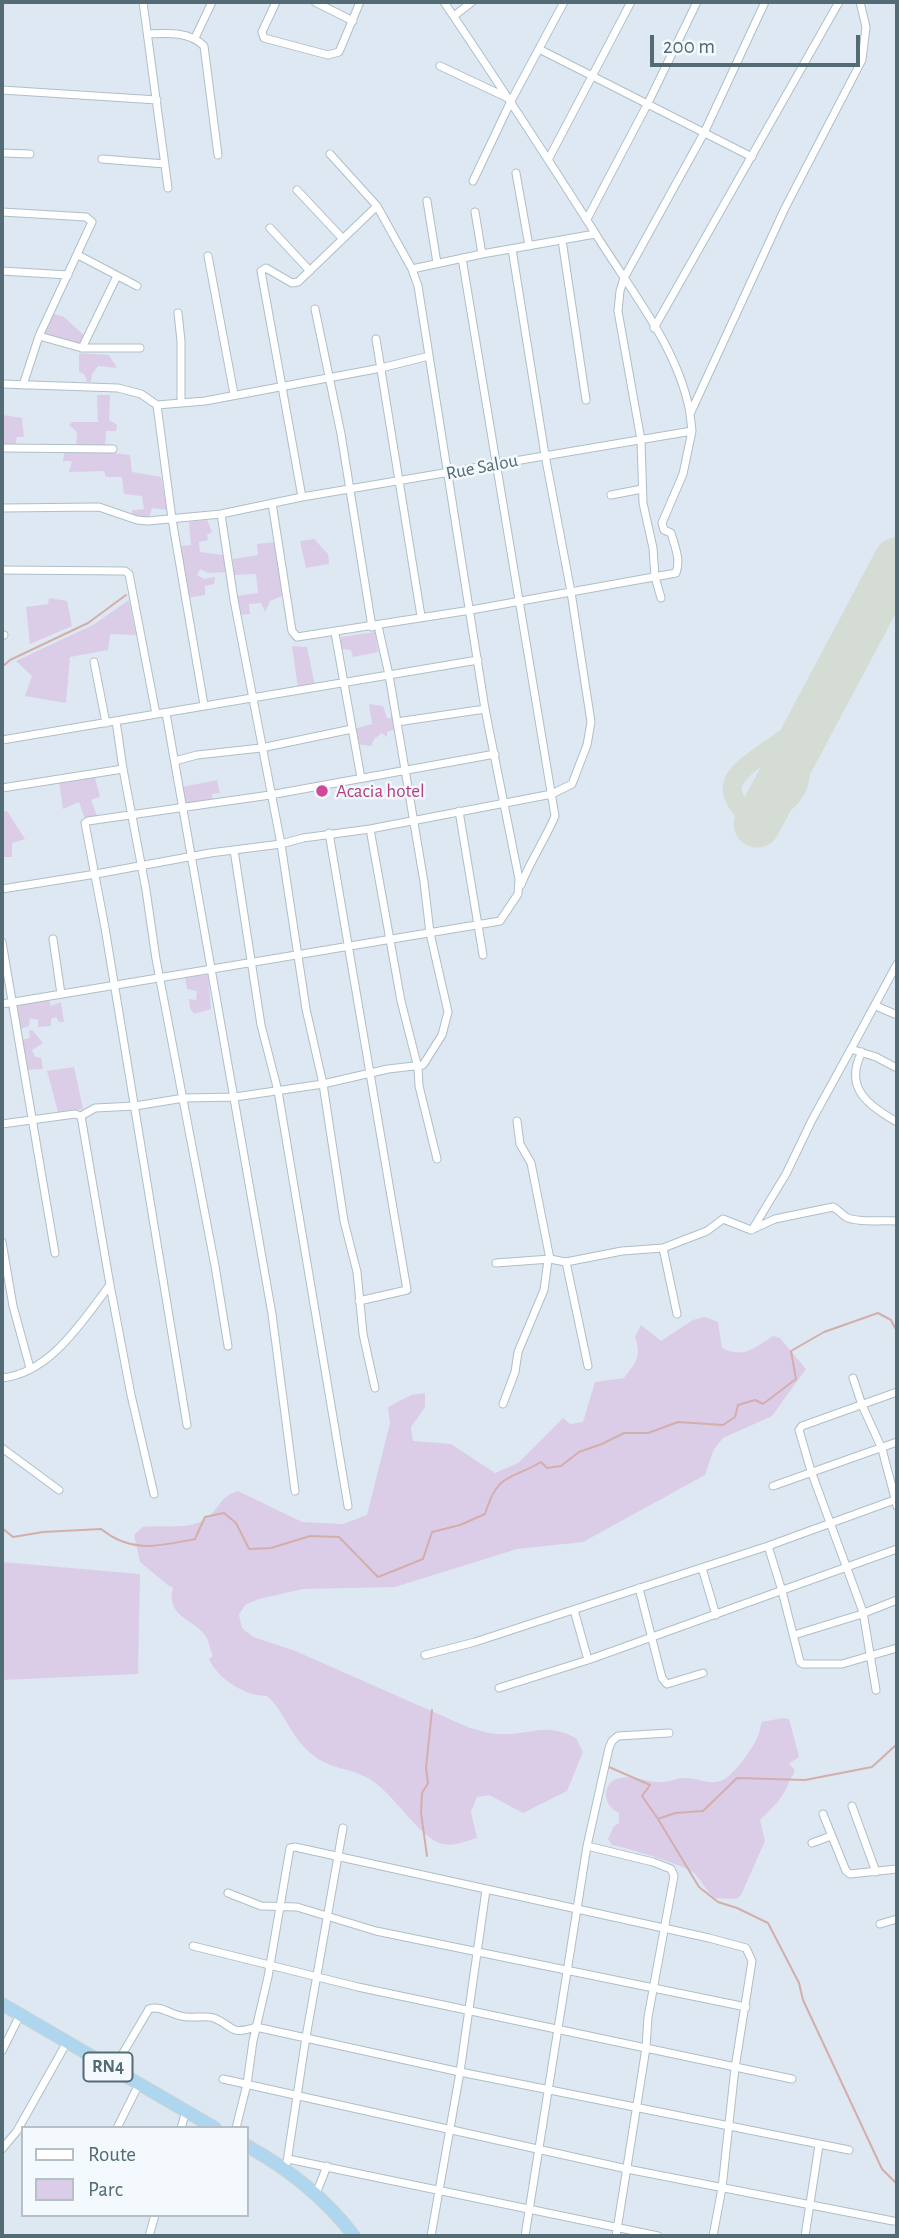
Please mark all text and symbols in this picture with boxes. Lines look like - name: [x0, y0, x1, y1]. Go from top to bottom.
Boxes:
- scale bar: [654, 21, 864, 65]
- text: 200 m: [663, 36, 715, 57]
- street label: Rue Salou: [444, 449, 520, 485]
- place label: Acacia hotel: [336, 780, 425, 802]
- marker: Acacia hotel: [314, 783, 330, 799]
- road number: RN4: [84, 2052, 132, 2082]
- legend: [21, 2126, 248, 2217]
- text: Route: [88, 2144, 136, 2165]
- text: Parc: [88, 2179, 123, 2200]

